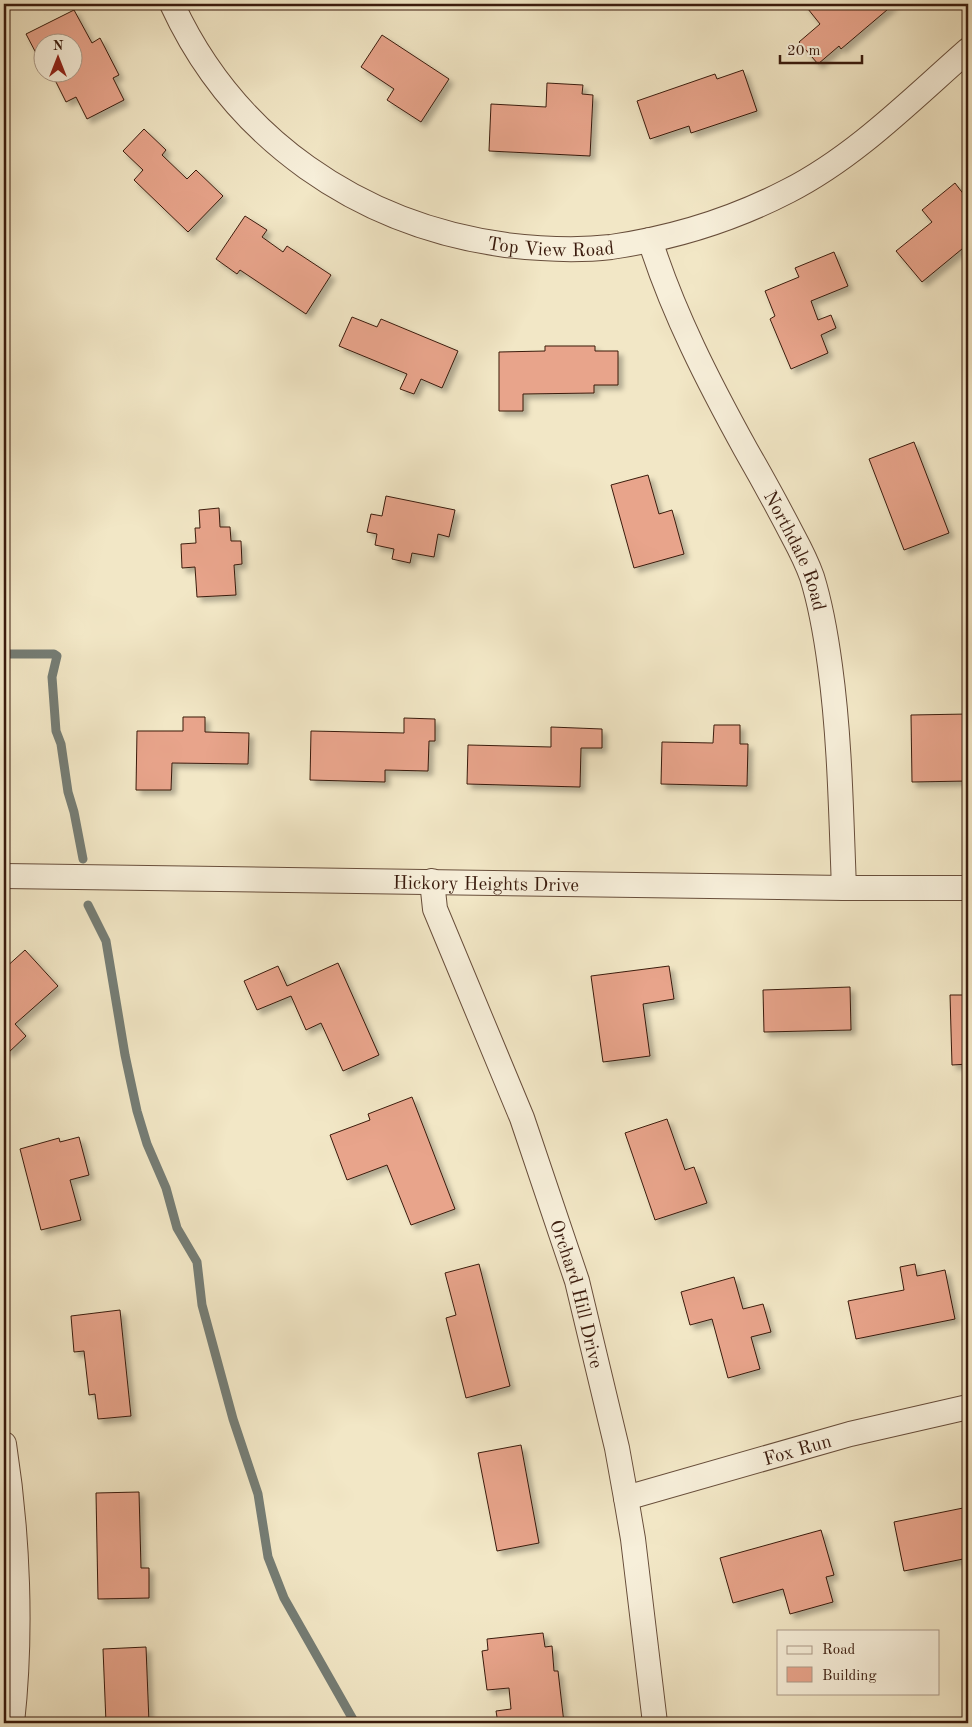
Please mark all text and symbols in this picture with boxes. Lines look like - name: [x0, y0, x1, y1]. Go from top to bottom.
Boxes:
- north arrow: [32, 32, 82, 82]
- scale bar: [780, 32, 862, 64]
- text: N: [53, 39, 64, 53]
- text: 20 m: [787, 44, 821, 59]
- street label: Top View Road: [486, 235, 616, 261]
- street label: Northdale Road: [759, 488, 828, 613]
- street label: Hickory Heights Drive: [393, 875, 579, 896]
- street label: Orchard Hill Drive: [545, 1218, 605, 1371]
- street label: Fox Run: [762, 1433, 834, 1470]
- legend: [777, 1630, 940, 1694]
- text: Road: [822, 1643, 856, 1658]
- text: Building: [822, 1669, 877, 1684]

